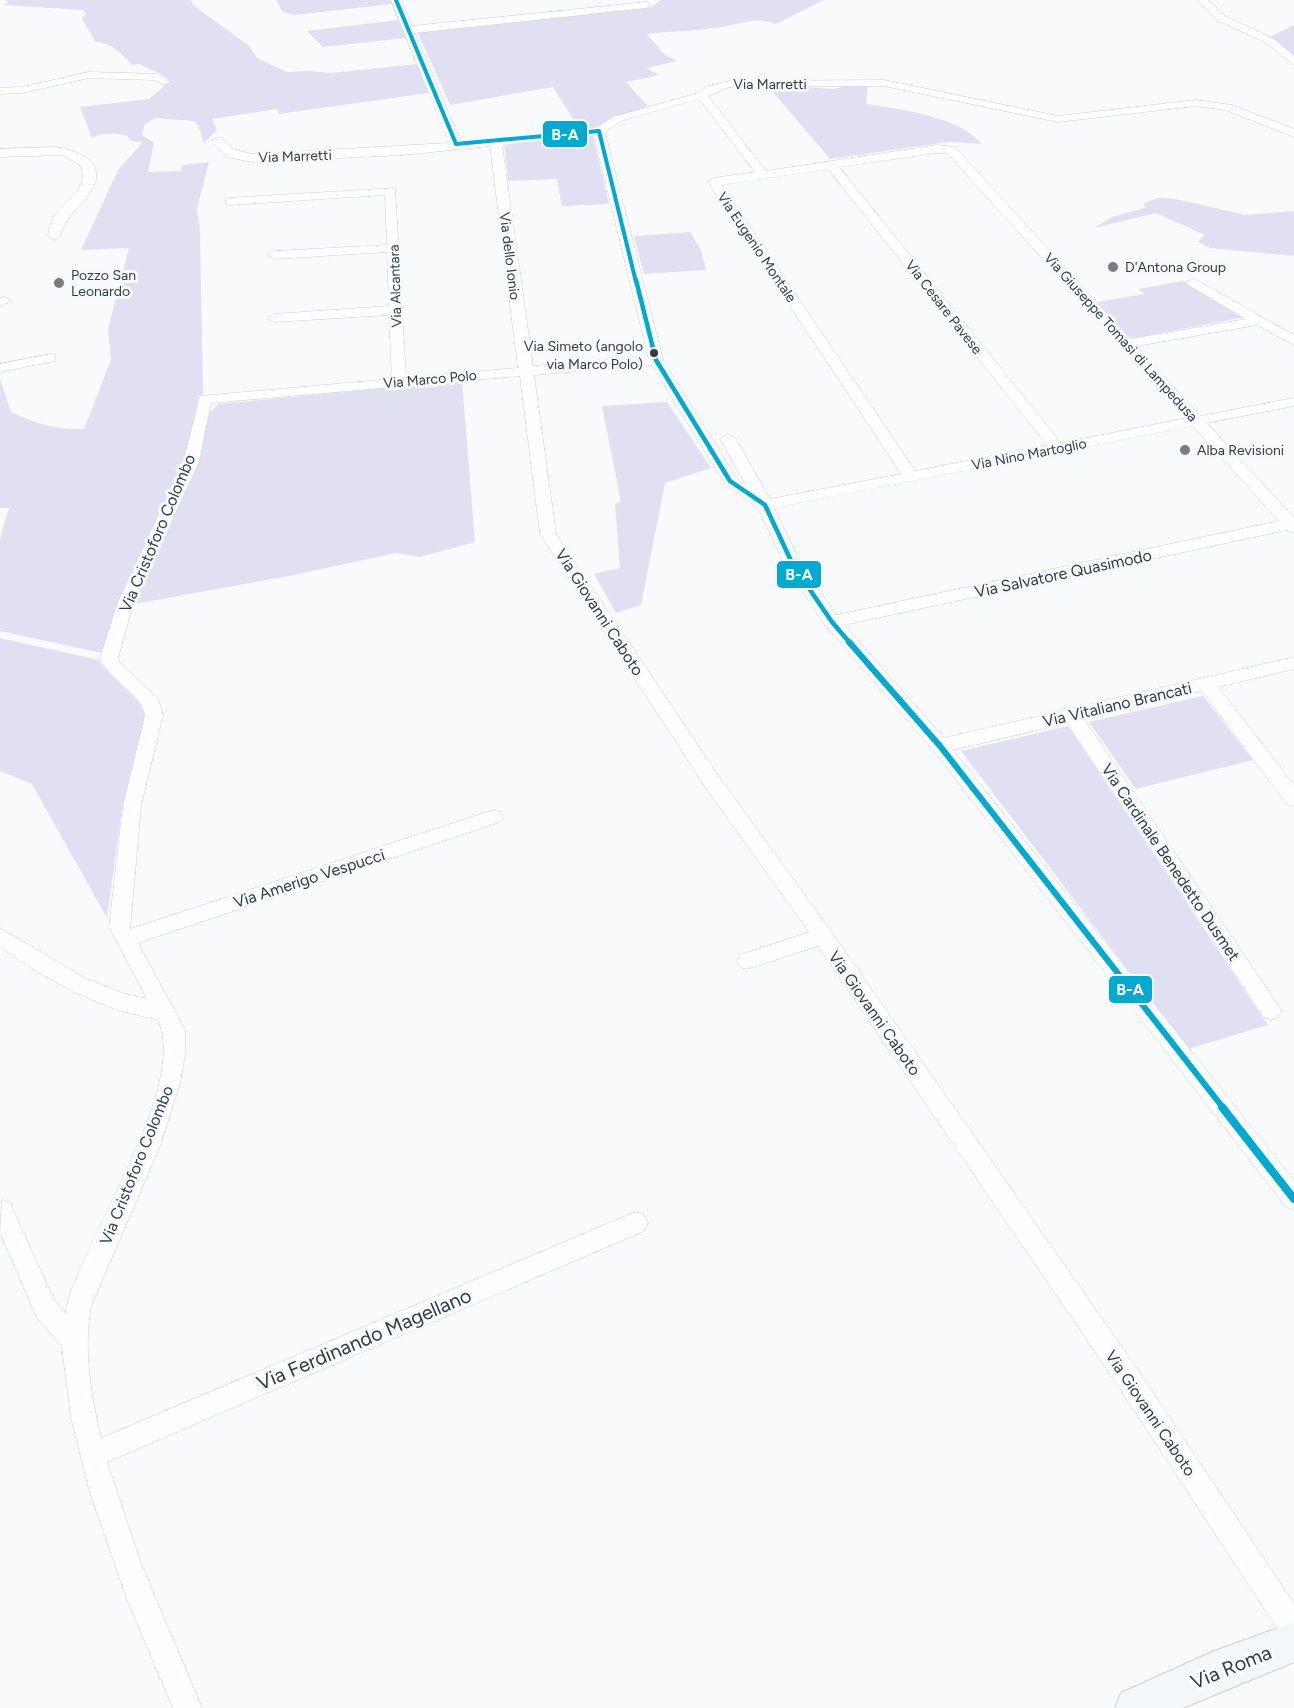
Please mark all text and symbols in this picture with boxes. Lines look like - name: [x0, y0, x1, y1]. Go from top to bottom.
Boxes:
- street label: Via Marretti: [733, 76, 807, 93]
- line badge: B-A: [542, 120, 588, 148]
- text: B-A: [551, 125, 579, 144]
- street label: Via Marretti: [258, 147, 332, 166]
- street label: Via Eugenio Montale: [713, 189, 800, 306]
- street label: Via dello Ionio: [496, 211, 523, 301]
- street label: Via Alcantara: [386, 244, 405, 328]
- street label: Via Giuseppe Tomasi di Lampedusa: [1040, 249, 1201, 425]
- street label: Via Cesare Pavese: [902, 257, 986, 358]
- place label: D'Antona Group: [1125, 259, 1226, 276]
- marker: D'Antona Group: [1106, 260, 1120, 274]
- place label: Pozzo San Leonardo: [71, 267, 136, 300]
- marker: Pozzo San Leonardo: [52, 276, 66, 290]
- place label: Via Simeto (angolo via Marco Polo): [524, 338, 643, 373]
- marker: Via Simeto (angolo via Marco Polo): [648, 347, 660, 359]
- street label: Via Marco Polo: [383, 367, 477, 392]
- street label: Via Nino Martoglio: [970, 435, 1088, 474]
- place label: Alba Revisioni: [1197, 442, 1284, 459]
- marker: Alba Revisioni: [1178, 443, 1192, 457]
- street label: Via Cristoforo Colombo: [116, 451, 199, 615]
- street label: Via Giovanni Caboto: [551, 545, 648, 679]
- street label: Via Salvatore Quasimodo: [973, 545, 1153, 602]
- line badge: B-A: [776, 560, 822, 589]
- text: B-A: [785, 565, 813, 584]
- street label: Via Vitaliano Brancati: [1041, 678, 1193, 731]
- street label: Via Cardinale Benedetto Dusmet: [1097, 760, 1244, 964]
- street label: Via Amerigo Vespucci: [231, 845, 387, 912]
- street label: Via Giovanni Caboto: [825, 948, 925, 1079]
- line badge: B-A: [1108, 975, 1153, 1004]
- text: B-A: [1116, 980, 1144, 999]
- street label: Via Cristoforo Colombo: [96, 1083, 177, 1248]
- street label: Via Ferdinando Magellano: [253, 1283, 475, 1395]
- street label: Via Giovanni Caboto: [1102, 1347, 1200, 1480]
- street label: Via Roma: [1187, 1640, 1275, 1694]

